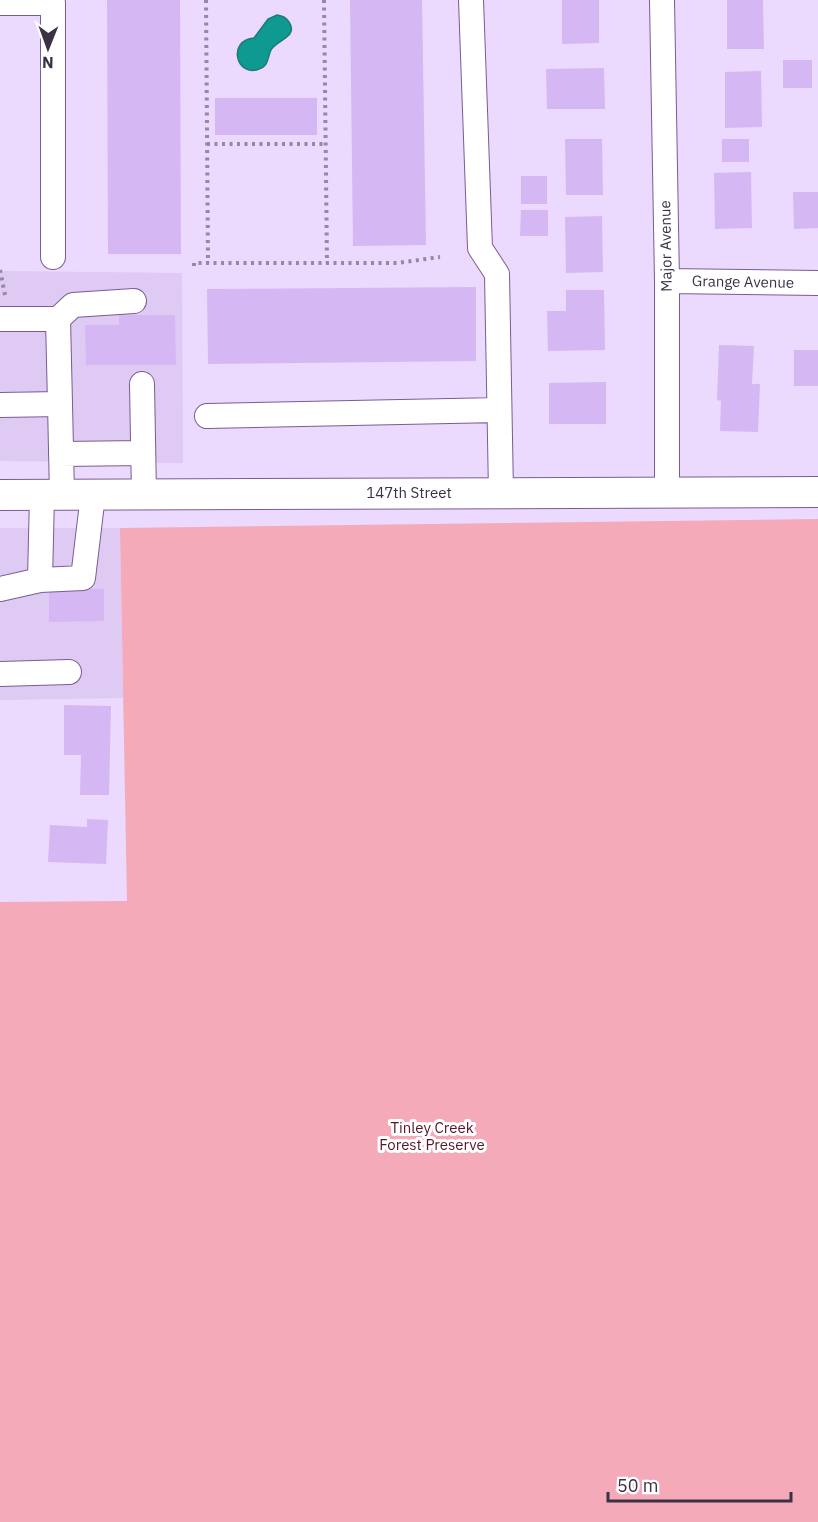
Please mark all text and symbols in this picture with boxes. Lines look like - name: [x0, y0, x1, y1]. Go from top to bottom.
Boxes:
- north arrow: [18, 18, 78, 78]
- text: N: [42, 53, 54, 73]
- street label: Major Avenue: [655, 200, 676, 292]
- street label: Grange Avenue: [692, 271, 794, 292]
- street label: 147th Street: [366, 483, 452, 502]
- park label: Tinley Creek Forest Preserve: [379, 1118, 485, 1154]
- scale bar: [608, 1465, 791, 1503]
- text: 50 m: [617, 1474, 659, 1497]

